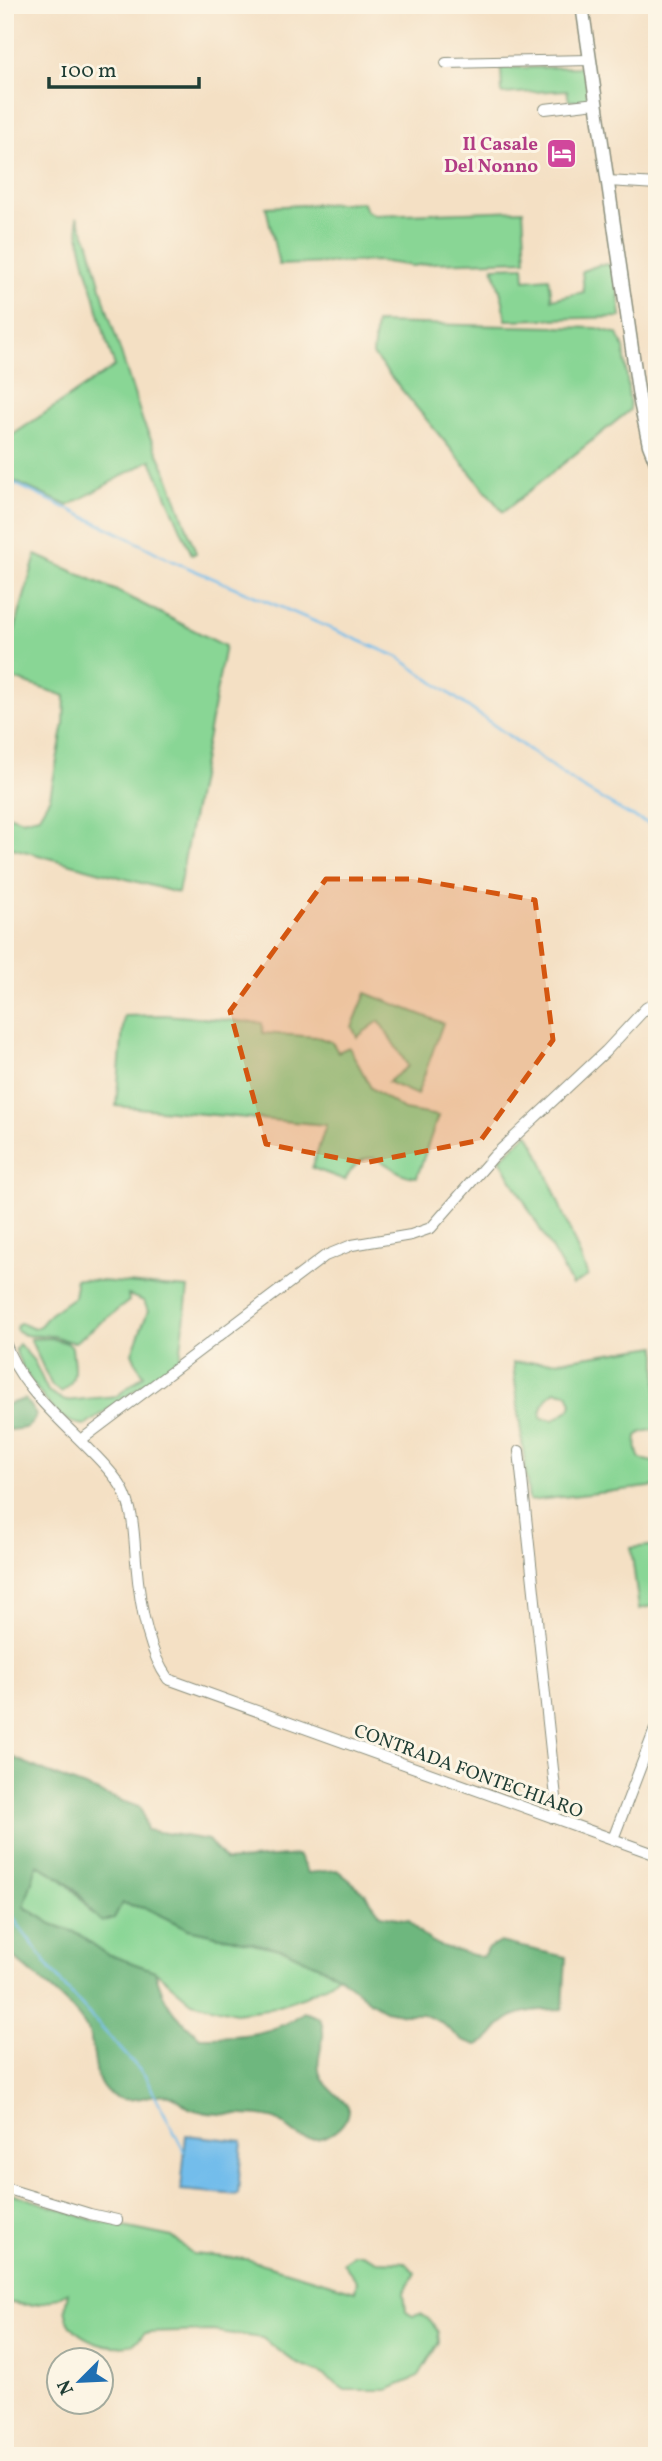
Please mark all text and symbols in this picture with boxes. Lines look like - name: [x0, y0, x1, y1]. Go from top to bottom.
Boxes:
- scale bar: [49, 46, 200, 90]
- text: 100 m: [60, 57, 117, 86]
- place label: Il Casale Del Nonno: [444, 132, 538, 180]
- hotel icon: Il Casale Del Nonno: [544, 137, 578, 171]
- street label: CONTRADA FONTECHIARO: [350, 1718, 587, 1826]
- north arrow: [46, 2346, 116, 2416]
- text: N: [52, 2375, 81, 2399]

